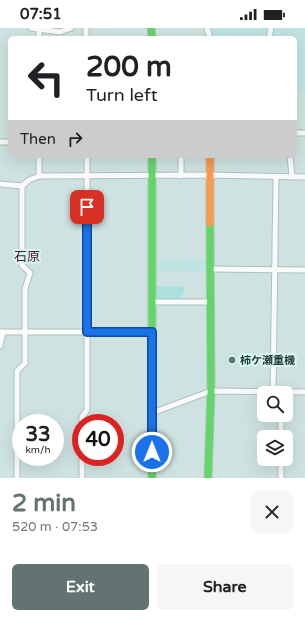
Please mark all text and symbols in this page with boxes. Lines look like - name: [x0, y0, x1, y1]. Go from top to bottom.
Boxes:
- text: 07:51: [20, 5, 62, 23]
- text: 200 m: [86, 50, 172, 84]
- icon: left: [20, 52, 72, 104]
- text: Turn left: [86, 84, 158, 106]
- icon: right: [64, 128, 86, 150]
- text: Then: [20, 130, 56, 148]
- pin: [70, 190, 104, 224]
- icon: arrive: [76, 196, 98, 218]
- district label: 石原: [14, 249, 40, 265]
- place label: 柿ケ瀬重機: [240, 354, 295, 367]
- marker: 柿ケ瀬重機: [227, 355, 237, 365]
- map controls: [257, 386, 293, 466]
- button: search: [257, 386, 293, 422]
- speed limit sign: 40: [72, 414, 124, 466]
- text: 33: [25, 423, 51, 447]
- button: layers: [257, 430, 293, 466]
- position arrow: [131, 431, 173, 473]
- text: km/h: [25, 444, 51, 456]
- text: 2 min: [12, 489, 76, 518]
- button: close: [251, 491, 293, 533]
- text: 520 m · 07:53: [12, 519, 98, 535]
- button: Exit: [12, 564, 149, 610]
- button: Share: [157, 564, 293, 610]

